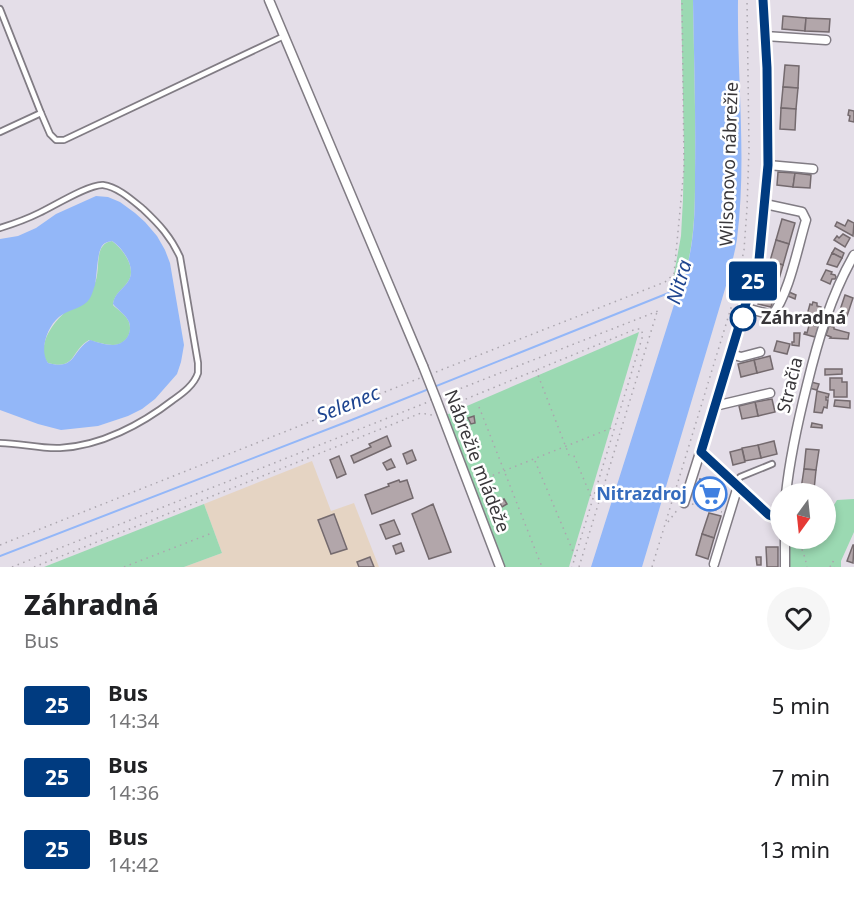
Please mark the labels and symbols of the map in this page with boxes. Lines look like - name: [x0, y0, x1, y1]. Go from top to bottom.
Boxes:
- street label: Wilsonovo nábrežie: [713, 81, 743, 247]
- water label: Nitra: [659, 257, 698, 307]
- line badge: 25: [726, 262, 780, 300]
- marker: Záhradná: [730, 305, 756, 331]
- place label: Záhradná: [761, 305, 846, 329]
- street label: Stračia: [770, 354, 808, 415]
- water label: Selenec: [312, 378, 384, 428]
- street label: Nábrežie mládeže: [440, 386, 516, 535]
- supermarket icon: Nitrazdroj: [692, 476, 728, 512]
- place label: Nitrazdroj: [596, 481, 687, 505]
- north arrow: [770, 483, 836, 549]

